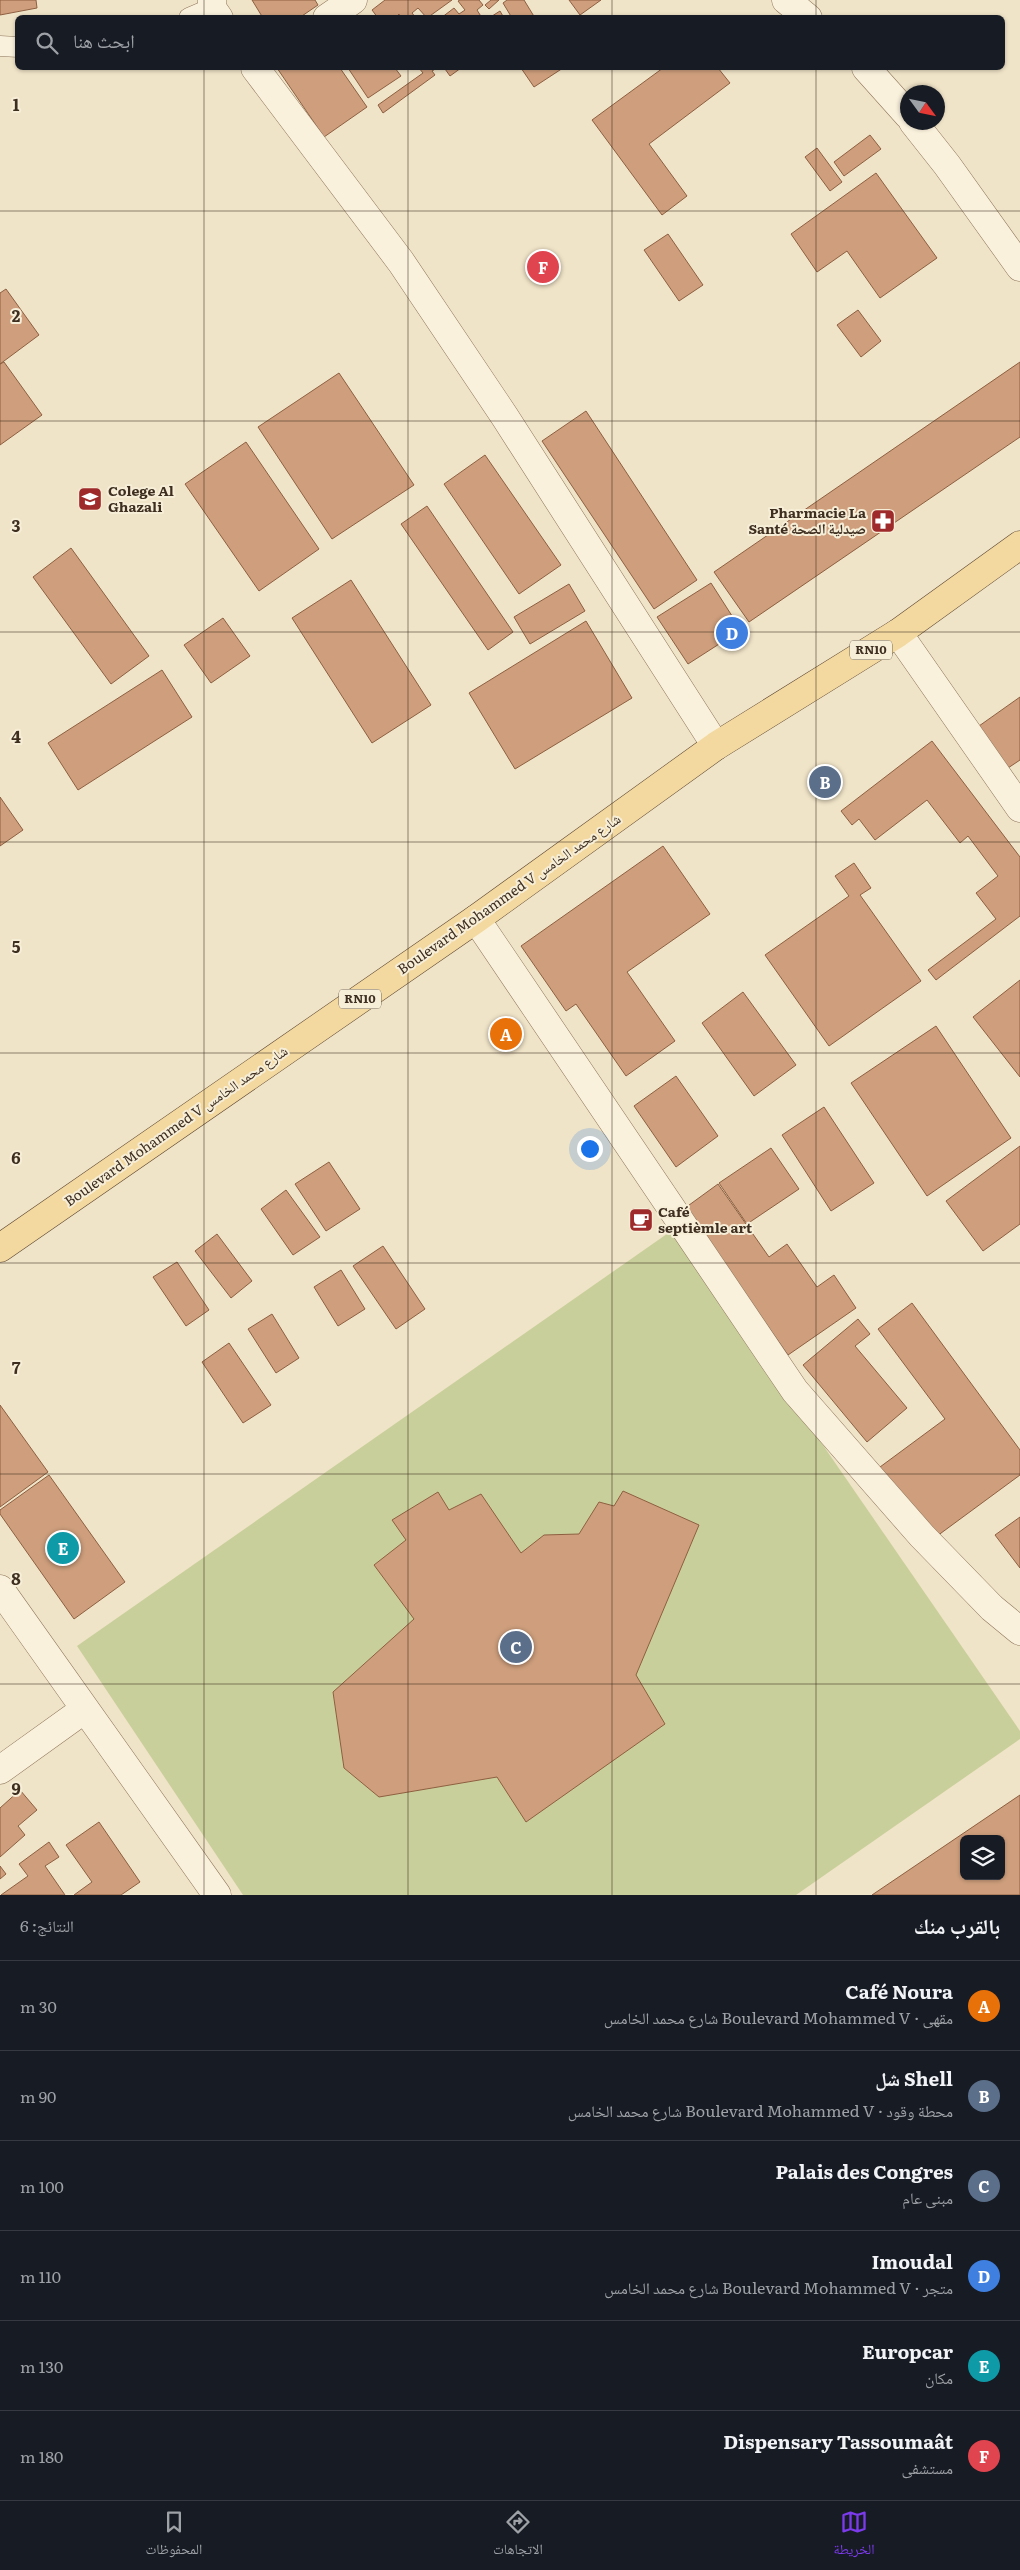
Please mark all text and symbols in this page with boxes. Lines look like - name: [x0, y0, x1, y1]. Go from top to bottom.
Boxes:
- search box: [15, 15, 1005, 70]
- text: ابحث هنا: [73, 26, 135, 54]
- icon: search: [33, 29, 61, 57]
- north arrow: [900, 85, 945, 130]
- text: 1: [13, 92, 20, 116]
- pin: F: [527, 248, 559, 286]
- text: 2: [12, 303, 21, 327]
- place label: Colege Al Ghazali: [108, 480, 174, 516]
- school or university icon: Colege Al Ghazali: [77, 486, 103, 512]
- place label: Pharmacie La Santé صيدلية الصحة: [749, 502, 867, 538]
- pharmacy icon: Pharmacie La Santé صيدلية الصحة: [870, 508, 896, 534]
- text: 3: [12, 513, 21, 537]
- pin: D: [716, 614, 748, 652]
- road number: RN10: [850, 640, 892, 660]
- text: 4: [11, 724, 21, 748]
- pin: B: [809, 763, 841, 801]
- street label: Boulevard Mohammed V شارع محمد الخامس: [393, 808, 625, 979]
- text: 5: [12, 934, 21, 958]
- road number: RN10: [339, 990, 381, 1009]
- pin: A: [490, 1015, 522, 1053]
- street label: Boulevard Mohammed V شارع محمد الخامس: [60, 1040, 292, 1211]
- your location: [577, 1136, 603, 1162]
- text: 6: [11, 1145, 21, 1169]
- place label: Café septièmle art: [658, 1201, 753, 1237]
- cafe icon: Café septièmle art: [628, 1207, 654, 1233]
- text: 7: [12, 1355, 21, 1379]
- pin: E: [47, 1529, 79, 1567]
- text: 8: [11, 1566, 21, 1590]
- pin: C: [500, 1628, 532, 1666]
- text: 9: [11, 1776, 21, 1800]
- map controls: [960, 1835, 1005, 1880]
- button: layers: [960, 1835, 1005, 1880]
- text: بالقرب منك: [914, 1909, 1000, 1940]
- text: النتائج: 6: [20, 1913, 74, 1937]
- text: Café Noura: [845, 1977, 953, 2005]
- text: 30 m: [20, 1994, 57, 2018]
- text: A: [978, 1994, 990, 2018]
- text: مقهى · Boulevard Mohammed V شارع محمد الخامس: [604, 2005, 953, 2029]
- text: Shell شل: [875, 2064, 953, 2092]
- text: 90 m: [20, 2084, 56, 2108]
- text: B: [978, 2084, 990, 2108]
- text: محطة وقود · Boulevard Mohammed V شارع محمد الخامس: [568, 2098, 953, 2122]
- text: Palais des Congres: [775, 2157, 953, 2185]
- text: 100 m: [20, 2174, 64, 2198]
- text: C: [978, 2174, 990, 2198]
- text: مبنى عام: [902, 2185, 953, 2209]
- text: Imoudal: [871, 2247, 953, 2275]
- text: 110 m: [20, 2264, 61, 2288]
- text: D: [978, 2264, 990, 2288]
- text: متجر · Boulevard Mohammed V شارع محمد الخامس: [604, 2275, 953, 2299]
- text: Europcar: [862, 2337, 953, 2365]
- text: 130 m: [20, 2354, 63, 2378]
- text: E: [979, 2354, 989, 2378]
- text: مكان: [925, 2365, 953, 2389]
- text: Dispensary Tassoumaât: [723, 2427, 953, 2455]
- text: 180 m: [20, 2444, 63, 2468]
- text: F: [979, 2444, 989, 2468]
- text: مستشفى: [902, 2455, 953, 2479]
- tab: المحفوظات: [145, 2508, 202, 2563]
- tab: الاتجاهات: [493, 2508, 543, 2563]
- tab: الخريطة: [833, 2508, 875, 2563]

